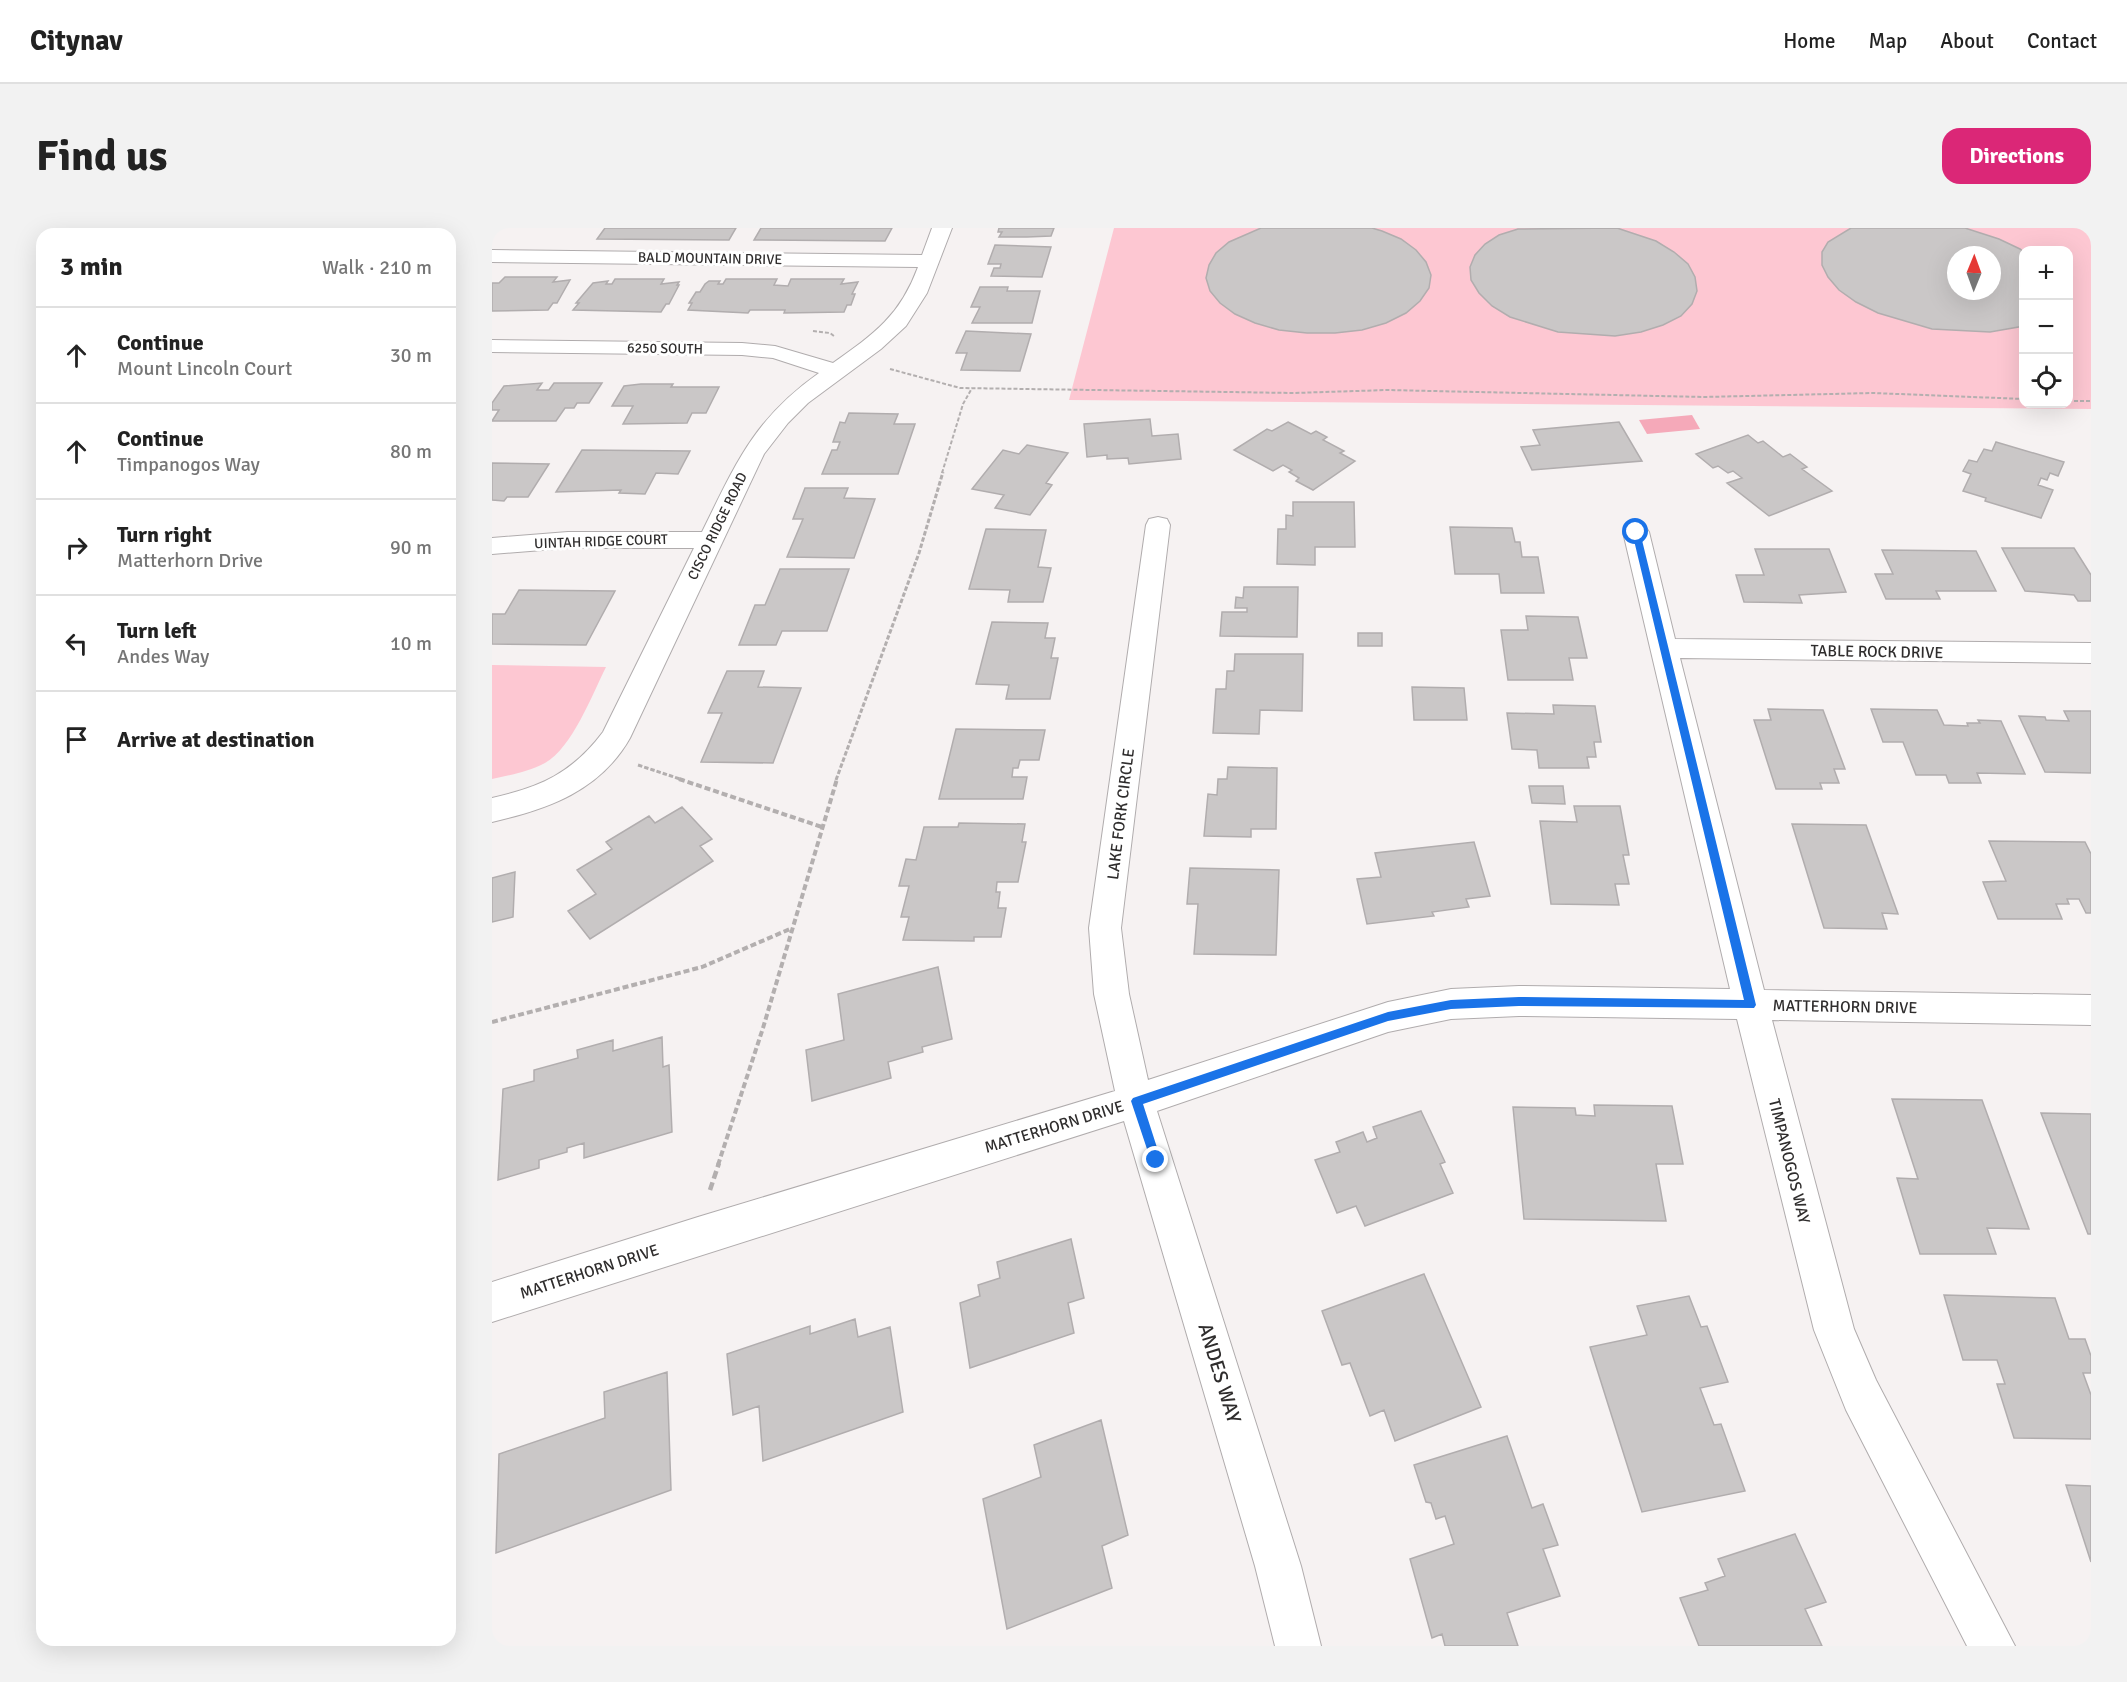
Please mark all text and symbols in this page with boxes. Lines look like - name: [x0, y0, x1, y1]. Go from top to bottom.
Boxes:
- text: Citynav: [30, 24, 123, 58]
- text: Home: [1783, 28, 1836, 54]
- text: Map: [1869, 28, 1907, 54]
- text: About: [1940, 28, 1994, 54]
- text: Contact: [2027, 28, 2097, 54]
- button: Directions: [1942, 128, 2091, 184]
- text: Find us: [36, 131, 167, 182]
- north arrow: [1947, 246, 2001, 300]
- map controls: [2019, 246, 2073, 408]
- button: +: [2019, 246, 2073, 300]
- street label: BALD MOUNTAIN DRIVE: [638, 249, 782, 268]
- text: 3 min: [60, 251, 123, 283]
- text: Walk · 210 m: [322, 255, 432, 280]
- button: −: [2019, 300, 2073, 354]
- text: Continue: [117, 329, 204, 356]
- icon: ahead: [60, 339, 93, 372]
- street label: 6250 SOUTH: [627, 339, 703, 358]
- text: 30 m: [390, 343, 432, 368]
- button: locate: [2019, 354, 2073, 408]
- text: Mount Lincoln Court: [117, 356, 292, 381]
- text: Continue: [117, 425, 204, 452]
- icon: ahead: [60, 435, 93, 468]
- text: 80 m: [390, 439, 432, 464]
- text: Timpanogos Way: [117, 452, 260, 477]
- street label: CISCO RIDGE ROAD: [684, 470, 751, 583]
- route start: [1622, 518, 1648, 544]
- text: Turn right: [117, 521, 212, 548]
- icon: right: [60, 531, 93, 564]
- street label: UINTAH RIDGE COURT: [534, 531, 668, 552]
- text: 90 m: [390, 535, 432, 560]
- text: Matterhorn Drive: [117, 548, 263, 573]
- text: Turn left: [117, 617, 197, 644]
- icon: left: [60, 627, 93, 660]
- text: 10 m: [390, 631, 432, 656]
- street label: TABLE ROCK DRIVE: [1810, 641, 1943, 663]
- text: Andes Way: [117, 644, 209, 669]
- icon: arrive: [60, 723, 93, 756]
- text: Arrive at destination: [117, 726, 314, 753]
- street label: LAKE FORK CIRCLE: [1103, 747, 1139, 881]
- street label: MATTERHORN DRIVE: [1772, 996, 1918, 1018]
- street label: MATTERHORN DRIVE: [982, 1096, 1126, 1158]
- street label: TIMPANOGOS WAY: [1764, 1097, 1814, 1226]
- route end: [1142, 1146, 1168, 1172]
- street label: MATTERHORN DRIVE: [517, 1240, 661, 1304]
- street label: ANDES WAY: [1192, 1320, 1247, 1426]

